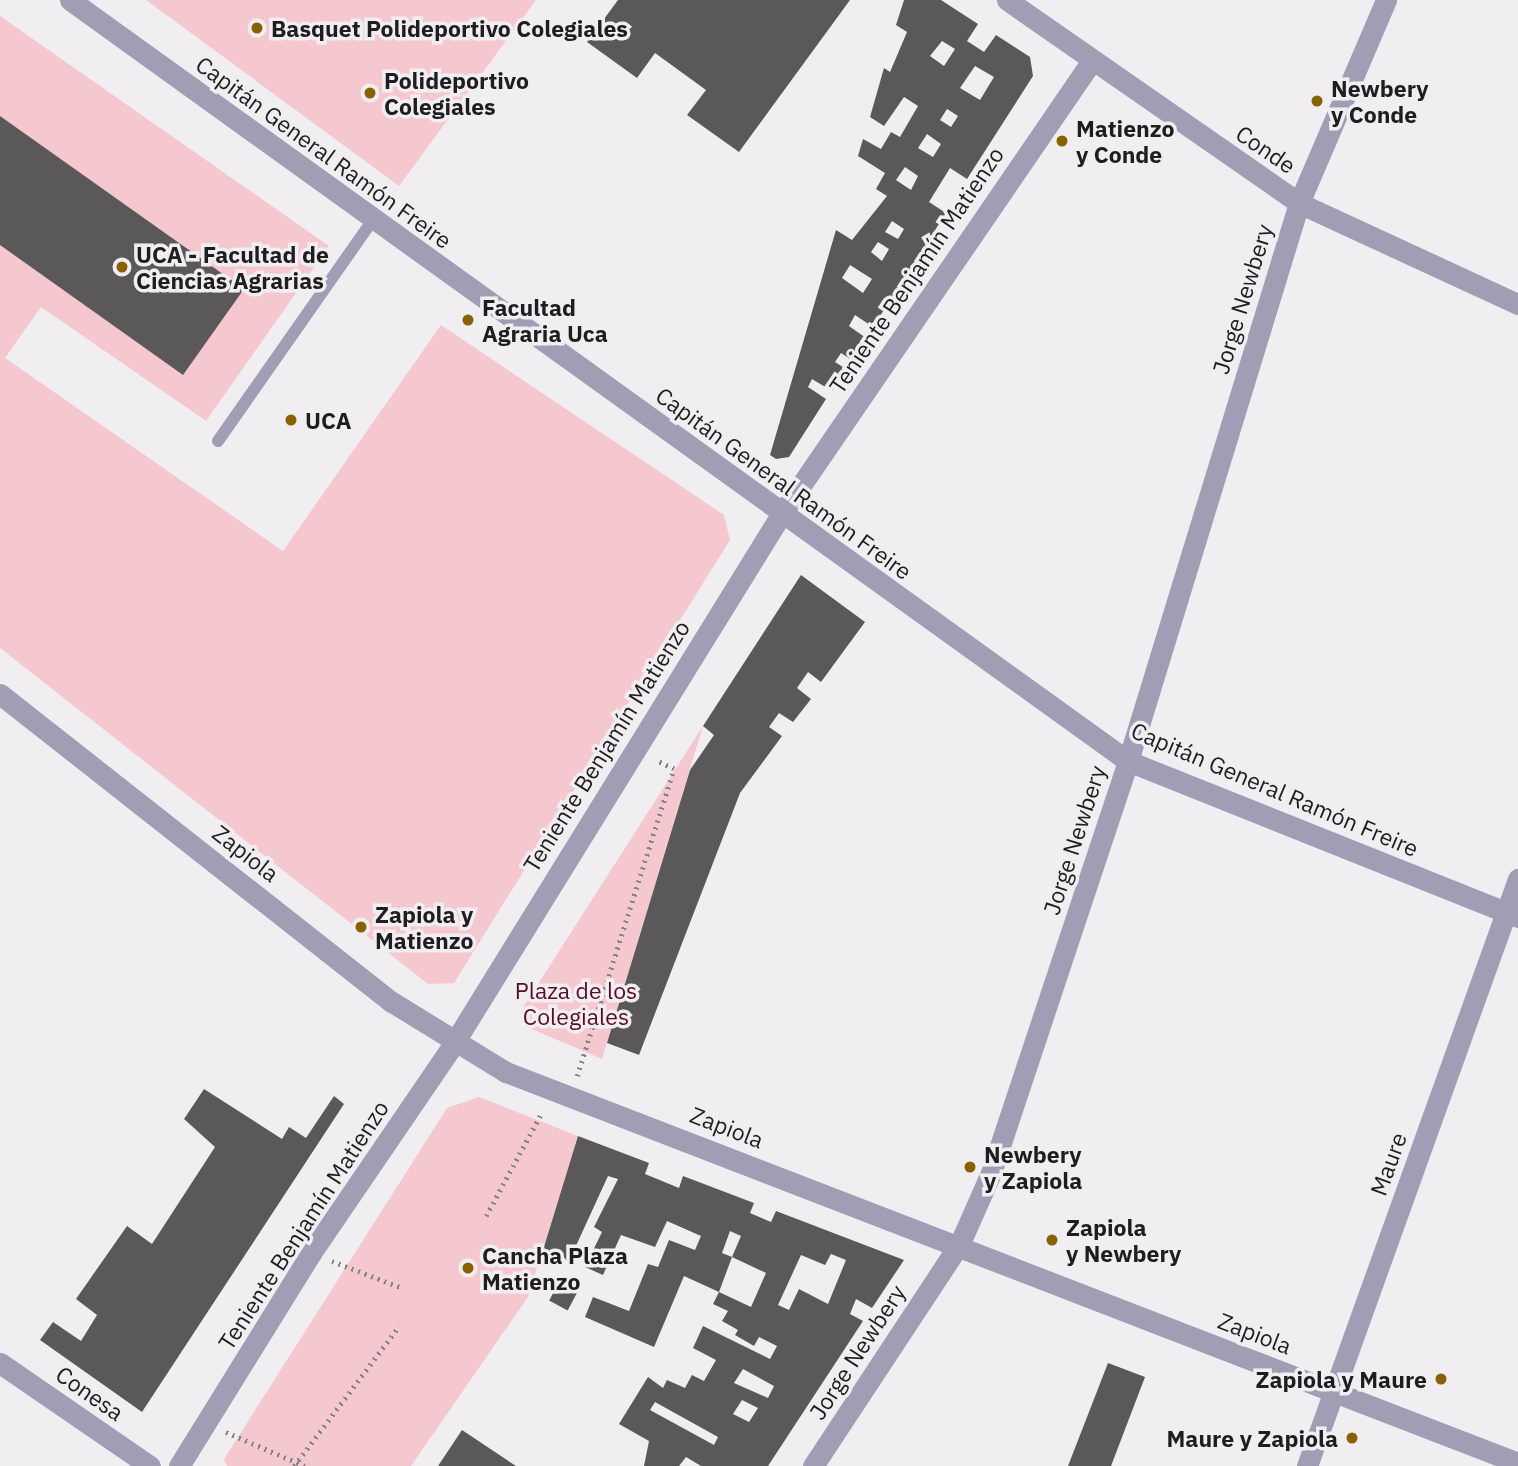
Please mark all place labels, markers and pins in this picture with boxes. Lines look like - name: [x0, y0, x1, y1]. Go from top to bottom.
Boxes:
- place label: Basquet Polideportivo Colegiales: [271, 14, 628, 42]
- marker: Basquet Polideportivo Colegiales: [249, 20, 265, 36]
- place label: Polideportivo Colegiales: [384, 66, 529, 120]
- place label: Newbery y Conde: [1331, 74, 1428, 128]
- marker: Polideportivo Colegiales: [362, 85, 378, 101]
- marker: Newbery y Conde: [1309, 93, 1325, 109]
- place label: Matienzo y Conde: [1076, 114, 1174, 168]
- marker: Matienzo y Conde: [1054, 133, 1070, 149]
- place label: UCA - Facultad de Ciencias Agrarias: [136, 240, 329, 294]
- marker: UCA - Facultad de Ciencias Agrarias: [114, 259, 130, 275]
- place label: Facultad Agraria Uca: [482, 293, 608, 347]
- marker: Facultad Agraria Uca: [460, 312, 476, 328]
- place label: UCA: [305, 406, 352, 434]
- marker: UCA: [283, 412, 299, 428]
- place label: Zapiola y Matienzo: [375, 900, 473, 954]
- marker: Zapiola y Matienzo: [353, 919, 369, 935]
- place label: Newbery y Zapiola: [984, 1140, 1082, 1194]
- marker: Newbery y Zapiola: [962, 1159, 978, 1175]
- place label: Zapiola y Newbery: [1066, 1213, 1181, 1267]
- marker: Zapiola y Newbery: [1044, 1232, 1060, 1248]
- place label: Cancha Plaza Matienzo: [482, 1241, 628, 1295]
- marker: Cancha Plaza Matienzo: [460, 1260, 476, 1276]
- place label: Zapiola y Maure: [1255, 1365, 1427, 1393]
- marker: Zapiola y Maure: [1433, 1371, 1449, 1387]
- place label: Maure y Zapiola: [1166, 1424, 1338, 1452]
- marker: Maure y Zapiola: [1344, 1430, 1360, 1446]

